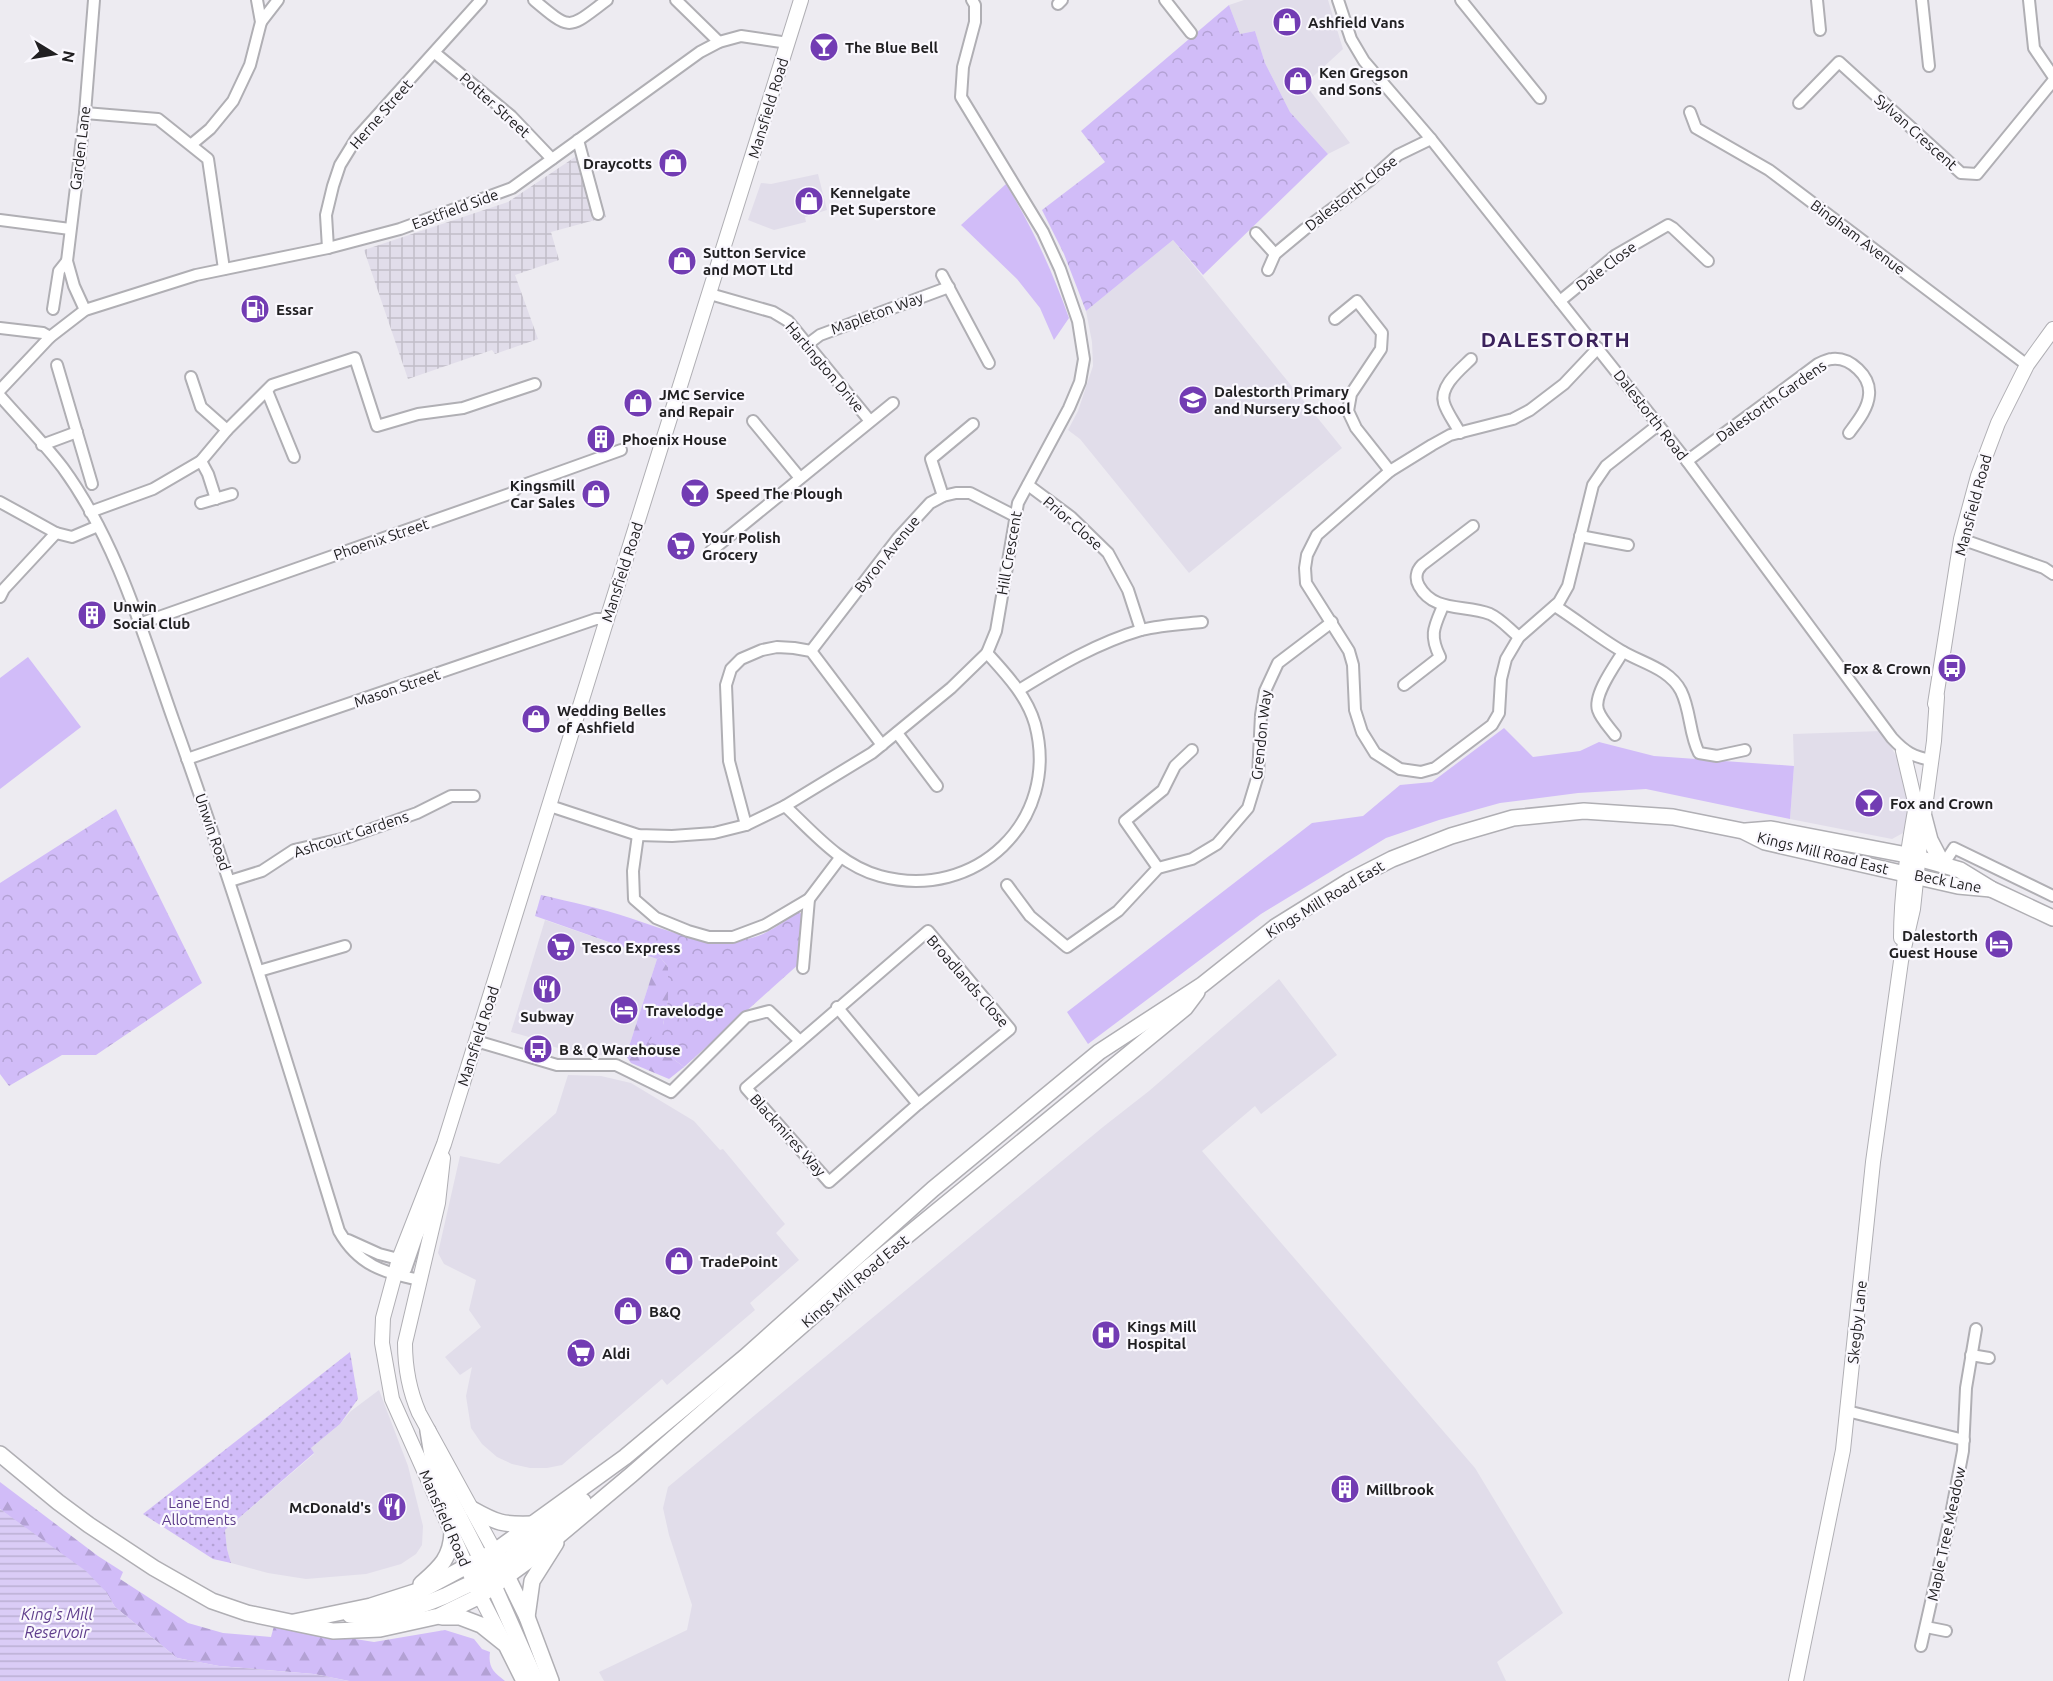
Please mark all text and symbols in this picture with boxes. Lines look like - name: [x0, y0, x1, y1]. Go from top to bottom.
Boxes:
- shop icon: Ashfield Vans: [1271, 6, 1303, 38]
- place label: Ashfield Vans: [1308, 14, 1405, 31]
- north arrow: [24, 24, 84, 84]
- bar icon: The Blue Bell: [808, 31, 840, 63]
- place label: The Blue Bell: [845, 39, 939, 56]
- text: N: [59, 49, 79, 64]
- street label: Mansfield Road: [745, 56, 791, 160]
- place label: Ken Gregson and Sons: [1319, 64, 1408, 98]
- shop icon: Ken Gregson and Sons: [1282, 65, 1314, 97]
- street label: Potter Street: [456, 69, 534, 141]
- street label: Herne Street: [346, 76, 416, 152]
- street label: Sylvan Crescent: [1871, 91, 1961, 174]
- street label: Garden Lane: [66, 105, 94, 191]
- shop icon: Draycotts: [657, 147, 689, 179]
- street label: Dalestorth Close: [1302, 152, 1400, 234]
- place label: Draycotts: [583, 155, 652, 172]
- place label: Kennelgate Pet Superstore: [830, 184, 936, 218]
- street label: Eastfield Side: [409, 185, 501, 233]
- shop icon: Kennelgate Pet Superstore: [793, 185, 825, 217]
- street label: Bingham Avenue: [1808, 196, 1908, 278]
- street label: Dale Close: [1573, 238, 1639, 294]
- place label: Sutton Service and MOT Ltd: [703, 244, 806, 278]
- shop icon: Sutton Service and MOT Ltd: [666, 245, 698, 277]
- street label: Mapleton Way: [829, 288, 925, 338]
- fuel station icon: Essar: [239, 293, 271, 325]
- place label: Essar: [276, 301, 314, 318]
- street label: Hartington Drive: [782, 318, 868, 416]
- district label: DALESTORTH: [1481, 327, 1631, 351]
- street label: Dalestorth Gardens: [1713, 357, 1829, 445]
- street label: Dalestorth Road: [1610, 366, 1692, 464]
- place label: Dalestorth Primary and Nursery School: [1214, 383, 1351, 417]
- school or university icon: Dalestorth Primary and Nursery School: [1177, 384, 1209, 416]
- place label: JMC Service and Repair: [659, 386, 745, 420]
- shop icon: JMC Service and Repair: [622, 387, 654, 419]
- building icon: Phoenix House: [585, 423, 617, 455]
- place label: Phoenix House: [622, 431, 727, 448]
- street label: Mansfield Road: [1951, 452, 1995, 558]
- place label: Kingsmill Car Sales: [510, 477, 575, 511]
- bar icon: Speed The Plough: [679, 477, 711, 509]
- shop icon: Kingsmill Car Sales: [580, 478, 612, 510]
- place label: Speed The Plough: [716, 485, 843, 502]
- street label: Prior Close: [1040, 493, 1106, 553]
- street label: Hill Crescent: [993, 510, 1025, 596]
- street label: Byron Avenue: [851, 512, 923, 596]
- street label: Phoenix Street: [331, 515, 431, 563]
- street label: Mansfield Road: [598, 520, 646, 624]
- place label: Your Polish Grocery: [702, 529, 781, 563]
- supermarket icon: Your Polish Grocery: [665, 530, 697, 562]
- place label: Unwin Social Club: [113, 598, 190, 632]
- building icon: Unwin Social Club: [76, 599, 108, 631]
- bus stop icon: Fox & Crown: [1936, 652, 1968, 684]
- place label: Fox & Crown: [1843, 660, 1931, 677]
- street label: Mason Street: [352, 665, 442, 711]
- street label: Grendon Way: [1248, 689, 1274, 781]
- place label: Wedding Belles of Ashfield: [557, 702, 666, 736]
- shop icon: Wedding Belles of Ashfield: [520, 703, 552, 735]
- bar icon: Fox and Crown: [1853, 787, 1885, 819]
- street label: Unwin Road: [192, 791, 234, 873]
- place label: Fox and Crown: [1890, 795, 1993, 812]
- street label: Ashcourt Gardens: [291, 807, 411, 861]
- street label: Kings Mill Road East: [1756, 828, 1891, 878]
- street label: Kings Mill Road East: [1263, 857, 1387, 941]
- street label: Beck Lane: [1913, 866, 1983, 896]
- place label: Dalestorth Guest House: [1889, 927, 1978, 961]
- hotel icon: Dalestorth Guest House: [1983, 928, 2015, 960]
- supermarket icon: Tesco Express: [545, 931, 577, 963]
- street label: Broadlands Close: [923, 932, 1013, 1030]
- place label: Tesco Express: [582, 939, 681, 956]
- restaurant icon: Subway: [531, 973, 563, 1005]
- street label: Mansfield Road: [454, 984, 502, 1088]
- hotel icon: Travelodge: [608, 994, 640, 1026]
- place label: Travelodge: [645, 1002, 724, 1019]
- place label: Subway: [520, 1008, 574, 1025]
- bus stop icon: B & Q Warehouse: [522, 1033, 554, 1065]
- place label: B & Q Warehouse: [559, 1041, 681, 1058]
- street label: Blackmires Way: [747, 1090, 829, 1180]
- street label: Kings Mill Road East: [798, 1231, 912, 1331]
- shop icon: TradePoint: [663, 1245, 695, 1277]
- place label: TradePoint: [700, 1253, 778, 1270]
- street label: Skegby Lane: [1844, 1279, 1870, 1365]
- shop icon: B&Q: [612, 1295, 644, 1327]
- place label: B&Q: [649, 1303, 681, 1320]
- place label: Kings Mill Hospital: [1127, 1318, 1197, 1352]
- hospital icon: Kings Mill Hospital: [1090, 1319, 1122, 1351]
- supermarket icon: Aldi: [565, 1337, 597, 1369]
- place label: Aldi: [602, 1345, 630, 1362]
- street label: Maple Tree Meadow: [1923, 1465, 1969, 1603]
- street label: Mansfield Road: [416, 1467, 474, 1569]
- building icon: Millbrook: [1329, 1473, 1361, 1505]
- place label: Millbrook: [1366, 1481, 1435, 1498]
- restaurant icon: McDonald's: [376, 1491, 408, 1523]
- park label: Lane End Allotments: [162, 1494, 236, 1528]
- place label: McDonald's: [289, 1499, 371, 1516]
- water label: King's Mill Reservoir: [21, 1605, 93, 1641]

